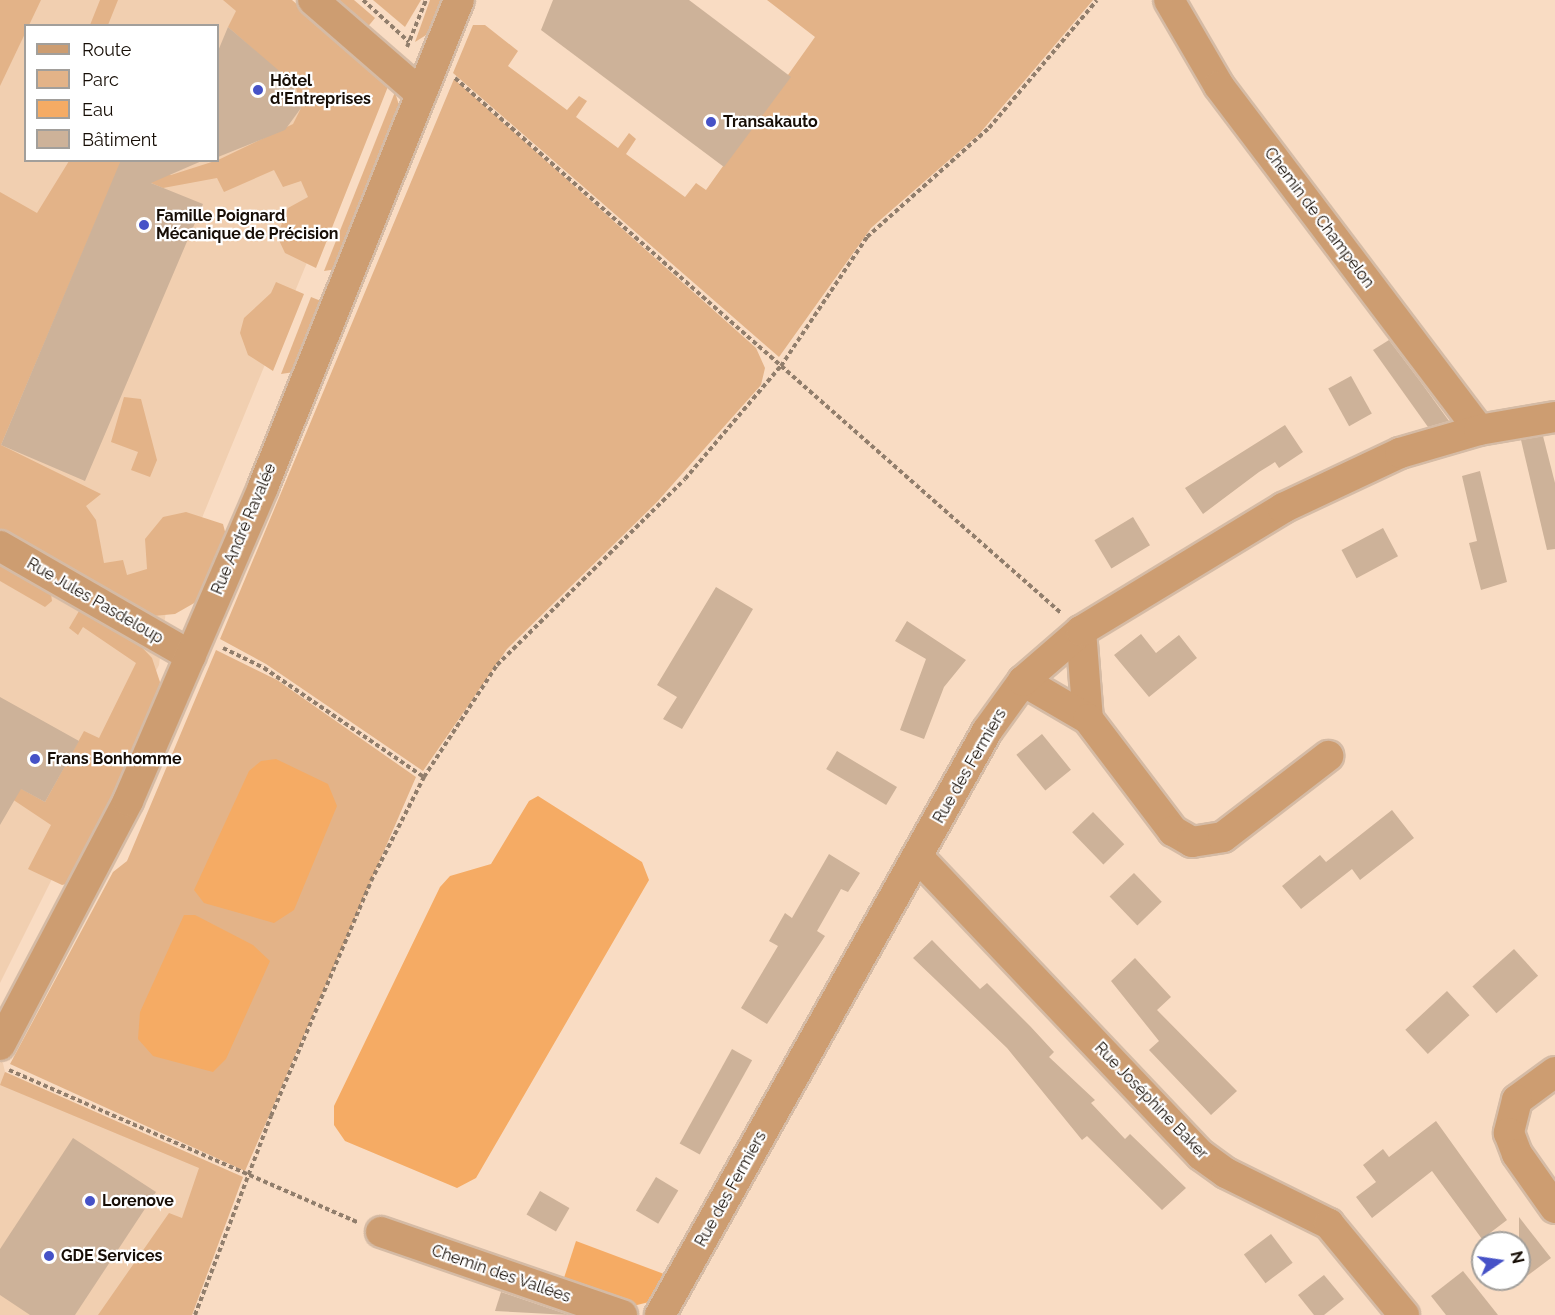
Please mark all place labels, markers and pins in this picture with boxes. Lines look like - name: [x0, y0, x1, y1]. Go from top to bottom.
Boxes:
- place label: Hôtel d'Entreprises: [270, 71, 371, 109]
- marker: Hôtel d'Entreprises: [251, 83, 265, 97]
- place label: Transakauto: [723, 112, 818, 132]
- marker: Transakauto: [704, 115, 718, 129]
- place label: Famille Poignard Mécanique de Précision: [156, 206, 339, 244]
- marker: Famille Poignard Mécanique de Précision: [137, 218, 151, 232]
- place label: Frans Bonhomme: [47, 749, 181, 769]
- marker: Frans Bonhomme: [28, 752, 42, 766]
- place label: Lorenove: [102, 1191, 174, 1211]
- marker: Lorenove: [83, 1194, 97, 1208]
- place label: GDE Services: [61, 1246, 162, 1266]
- marker: GDE Services: [42, 1249, 56, 1263]

